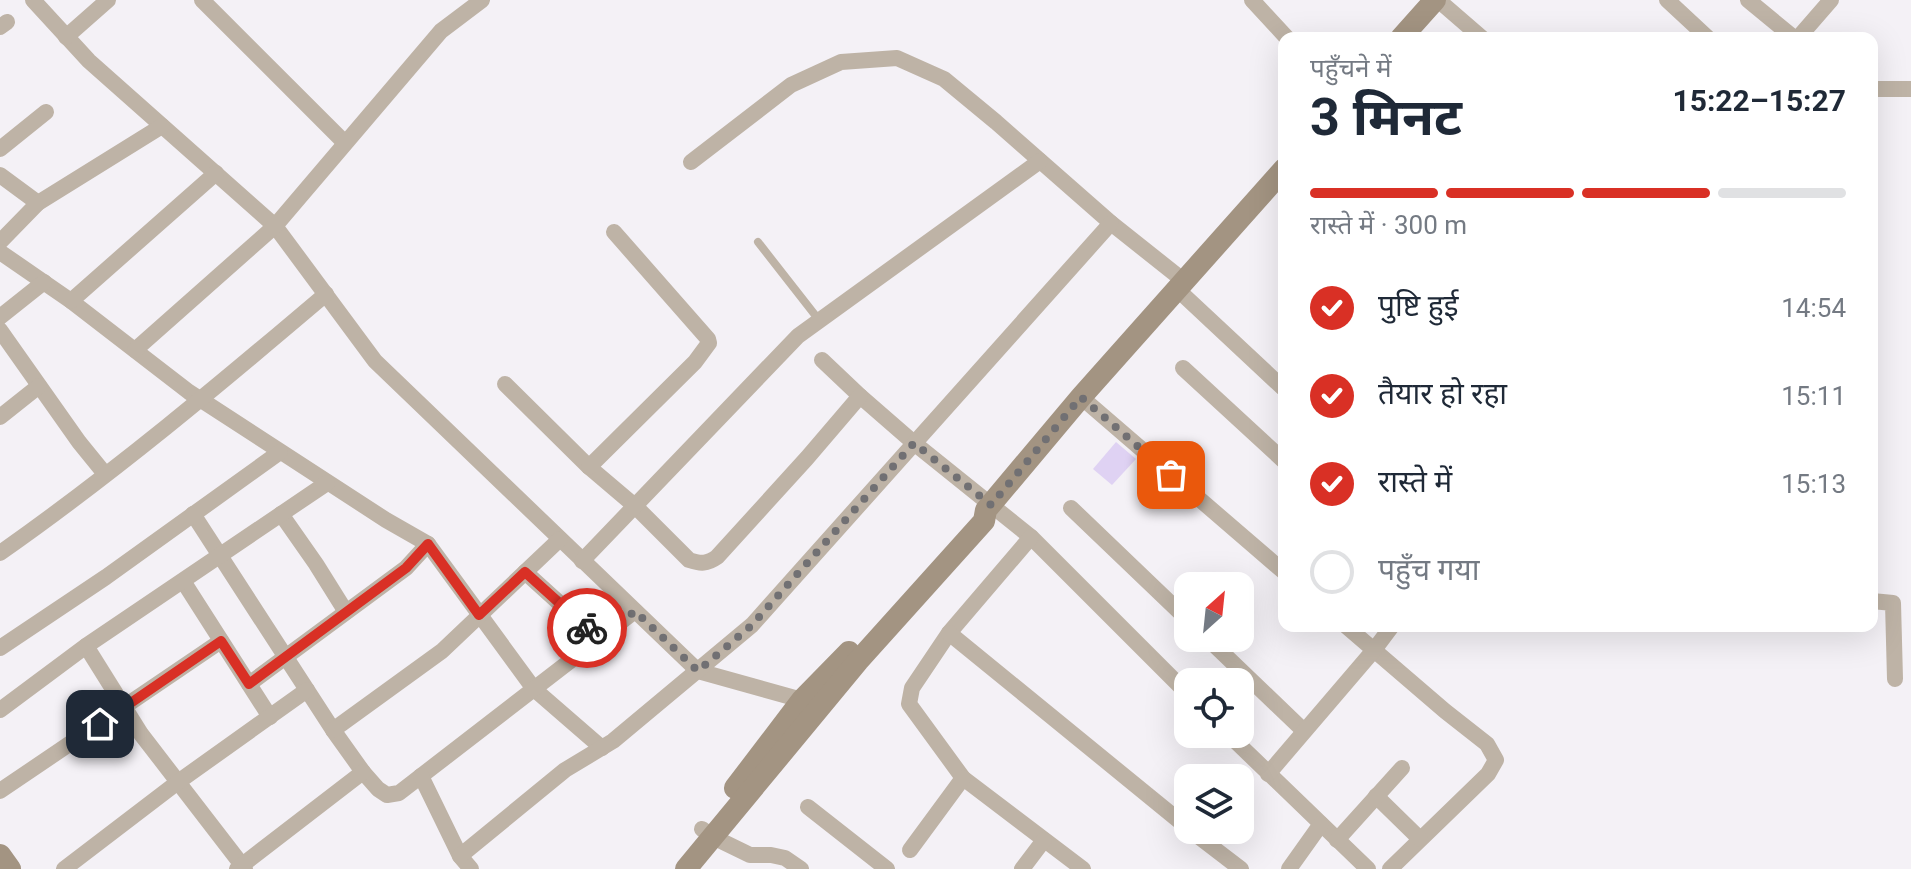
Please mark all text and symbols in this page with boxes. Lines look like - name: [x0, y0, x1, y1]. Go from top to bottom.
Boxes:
- text: पहुँचने में: [1310, 53, 1392, 83]
- text: 15:22–15:27: [1672, 83, 1846, 118]
- text: 3 मिनट: [1310, 87, 1462, 148]
- text: रास्ते में · 300 m: [1310, 210, 1467, 240]
- icon: check: [1310, 286, 1354, 330]
- text: पुष्टि हुई: [1378, 288, 1458, 323]
- text: 14:54: [1781, 293, 1846, 323]
- icon: check: [1310, 374, 1354, 418]
- text: तैयार हो रहा: [1378, 376, 1507, 411]
- text: 15:11: [1781, 381, 1846, 411]
- pin: [1137, 441, 1205, 509]
- icon: bag: [1149, 453, 1193, 497]
- icon: check: [1310, 462, 1354, 506]
- text: रास्ते में: [1378, 464, 1452, 499]
- text: 15:13: [1781, 469, 1846, 499]
- text: पहुँच गया: [1378, 552, 1480, 587]
- north arrow: [1174, 572, 1254, 652]
- map controls: [1174, 572, 1254, 844]
- courier: [547, 588, 627, 668]
- icon: bike: [565, 606, 609, 650]
- button: locate: [1174, 668, 1254, 748]
- pin: [66, 690, 134, 758]
- icon: home: [78, 702, 122, 746]
- button: layers: [1174, 764, 1254, 844]

